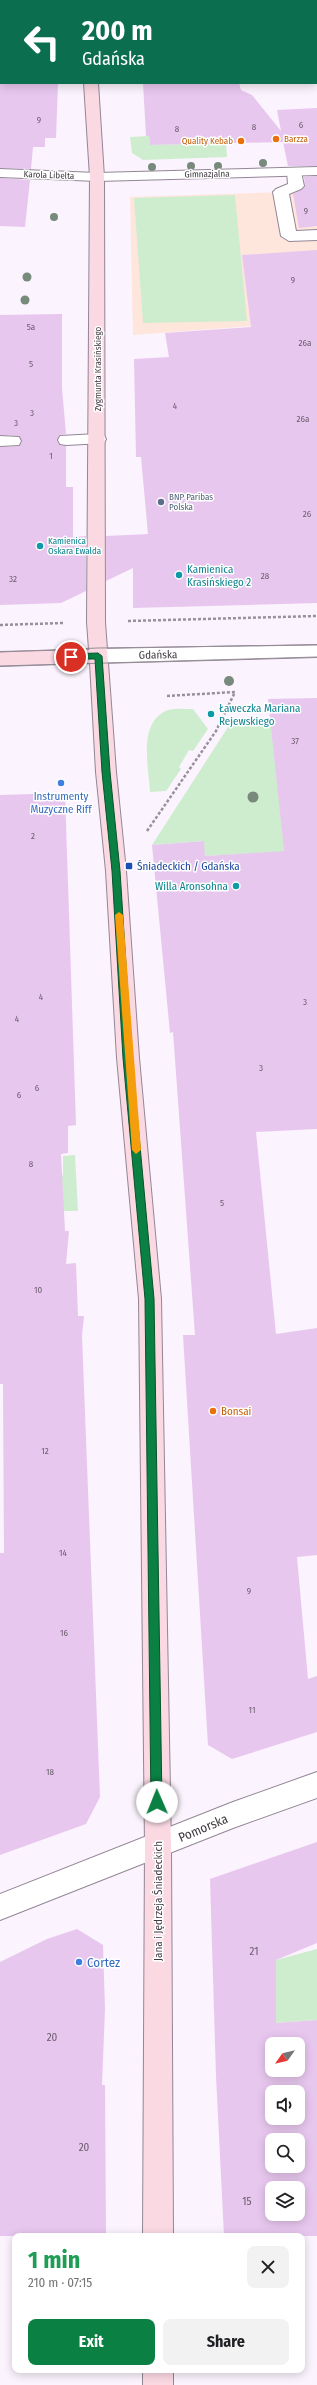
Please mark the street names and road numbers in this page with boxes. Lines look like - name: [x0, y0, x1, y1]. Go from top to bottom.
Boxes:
- street label: Karola Libelta: [23, 169, 75, 181]
- street label: Gimnazjalna: [184, 169, 230, 179]
- street label: Zygmunta Krasińskiego: [93, 326, 103, 411]
- street label: Gdańska: [139, 648, 177, 662]
- street label: Pomorska: [176, 1811, 230, 1845]
- street label: Jana i Jędrzeja Śniadeckich: [151, 1841, 165, 1961]

